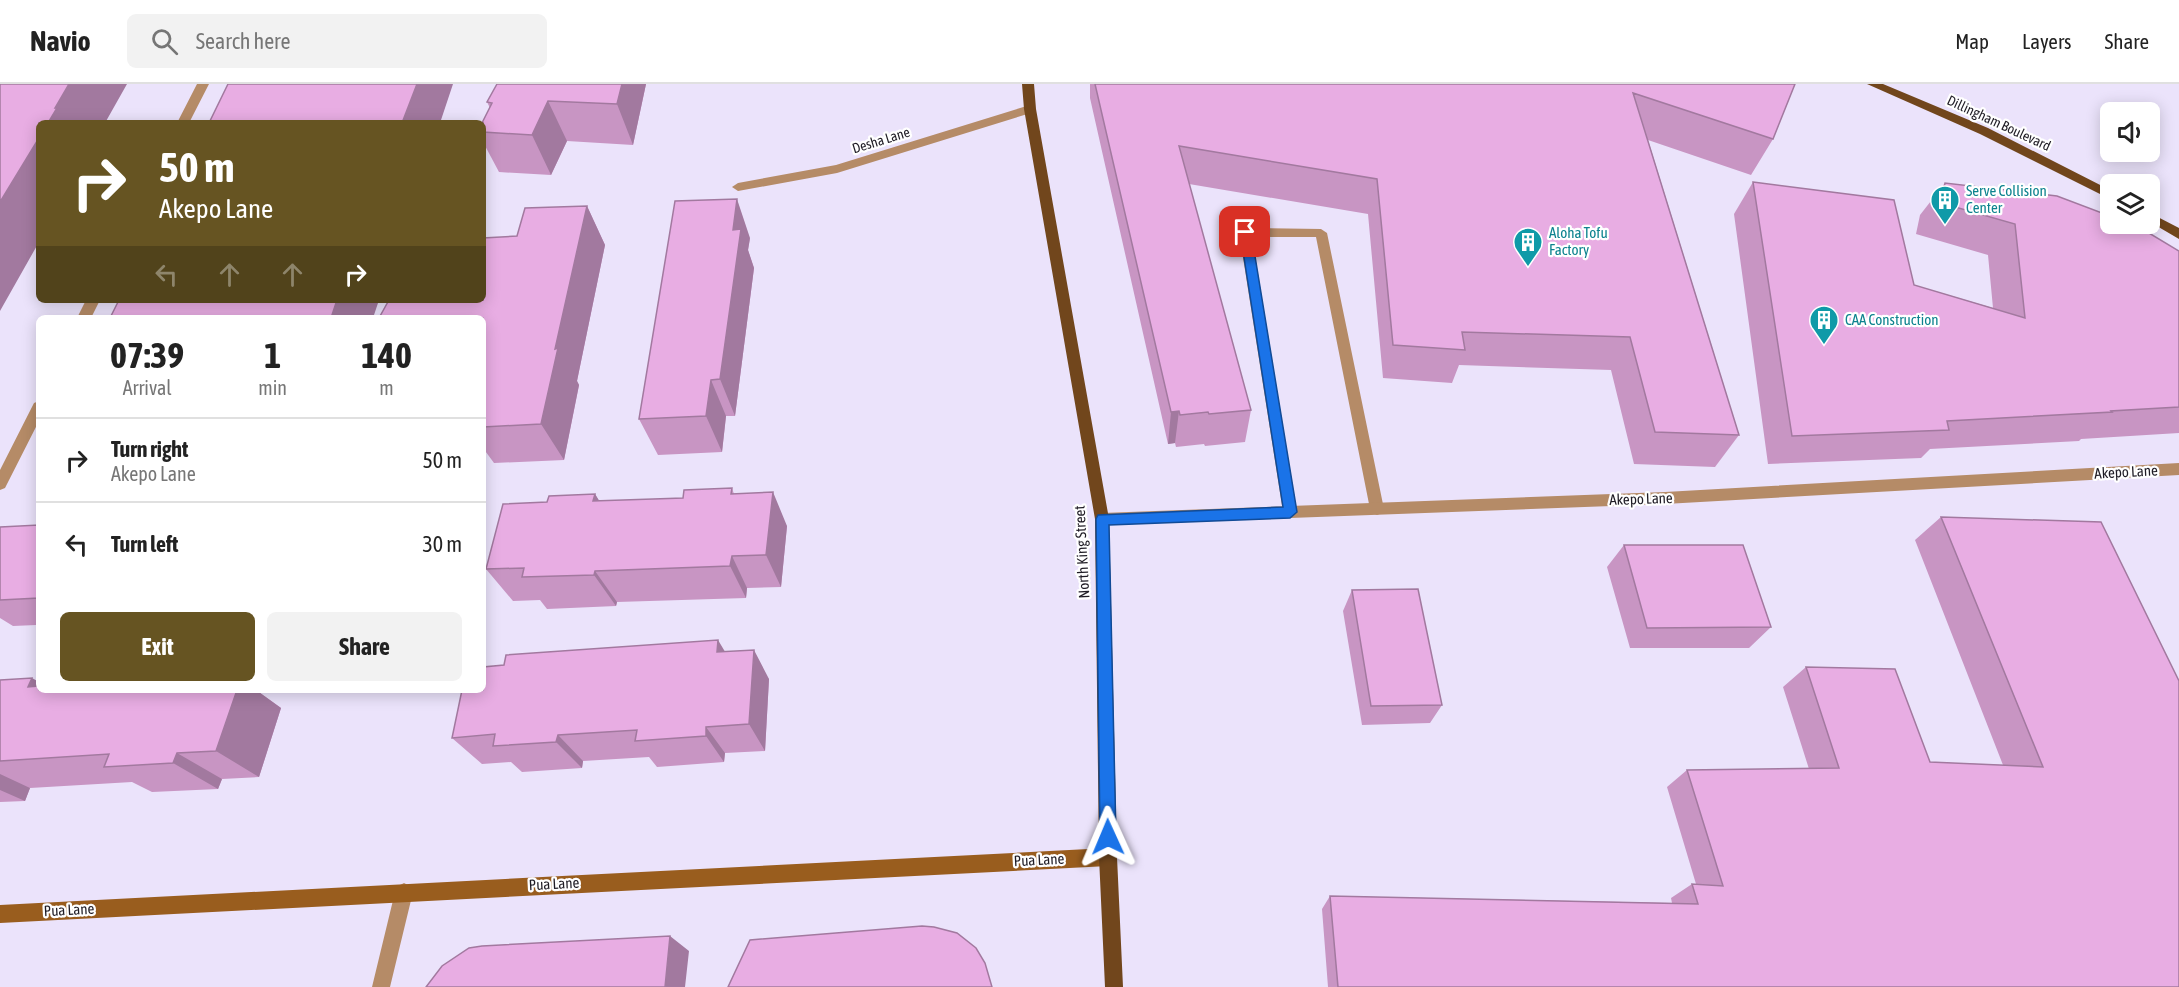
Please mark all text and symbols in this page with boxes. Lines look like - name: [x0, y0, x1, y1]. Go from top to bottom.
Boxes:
- search box: [127, 14, 547, 68]
- text: Navio: [30, 25, 91, 57]
- icon: search: [148, 25, 181, 58]
- text: Search here: [196, 28, 291, 54]
- text: Map: [1955, 29, 1989, 53]
- text: Layers: [2022, 29, 2072, 53]
- text: Share: [2105, 29, 2149, 53]
- street label: Dillingham Boulevard: [1945, 92, 2053, 154]
- map controls: [2100, 102, 2160, 234]
- button: sound: [2100, 102, 2160, 162]
- street label: Desha Lane: [850, 124, 912, 156]
- text: 50 m: [159, 143, 234, 191]
- icon: right: [60, 144, 138, 222]
- button: layers: [2100, 174, 2160, 234]
- place label: Serve Collision Center: [1966, 182, 2047, 216]
- building icon: Serve Collision Center: [1929, 184, 1961, 226]
- text: Akepo Lane: [159, 193, 273, 224]
- pin: [1219, 206, 1270, 257]
- icon: arrive: [1228, 215, 1261, 248]
- place label: Aloha Tofu Factory: [1549, 224, 1608, 258]
- building icon: Aloha Tofu Factory: [1512, 226, 1544, 268]
- icon: left: [150, 258, 183, 291]
- icon: ahead: [213, 258, 246, 291]
- icon: ahead: [276, 258, 309, 291]
- icon: right: [339, 258, 372, 291]
- building icon: CAA Construction: [1808, 304, 1840, 346]
- place label: CAA Construction: [1845, 311, 1939, 328]
- text: 07:39: [110, 334, 184, 376]
- text: 1: [264, 334, 281, 376]
- text: 140: [361, 334, 412, 376]
- text: Arrival: [123, 376, 172, 399]
- text: min: [258, 376, 287, 399]
- text: m: [379, 376, 394, 399]
- text: Turn right: [111, 436, 188, 462]
- icon: right: [60, 444, 93, 477]
- text: 50 m: [422, 447, 462, 473]
- street label: Akepo Lane: [2094, 461, 2158, 482]
- text: Akepo Lane: [111, 462, 196, 485]
- street label: Akepo Lane: [1609, 489, 1673, 508]
- street label: North King Street: [1071, 505, 1092, 599]
- icon: left: [60, 528, 93, 561]
- text: Turn left: [111, 531, 178, 557]
- text: 30 m: [422, 531, 462, 557]
- button: Exit: [60, 612, 255, 681]
- button: Share: [267, 612, 462, 681]
- position arrow: [1076, 805, 1140, 869]
- street label: Pua Lane: [1013, 850, 1065, 869]
- street label: Pua Lane: [528, 874, 580, 893]
- street label: Pua Lane: [43, 900, 95, 919]

